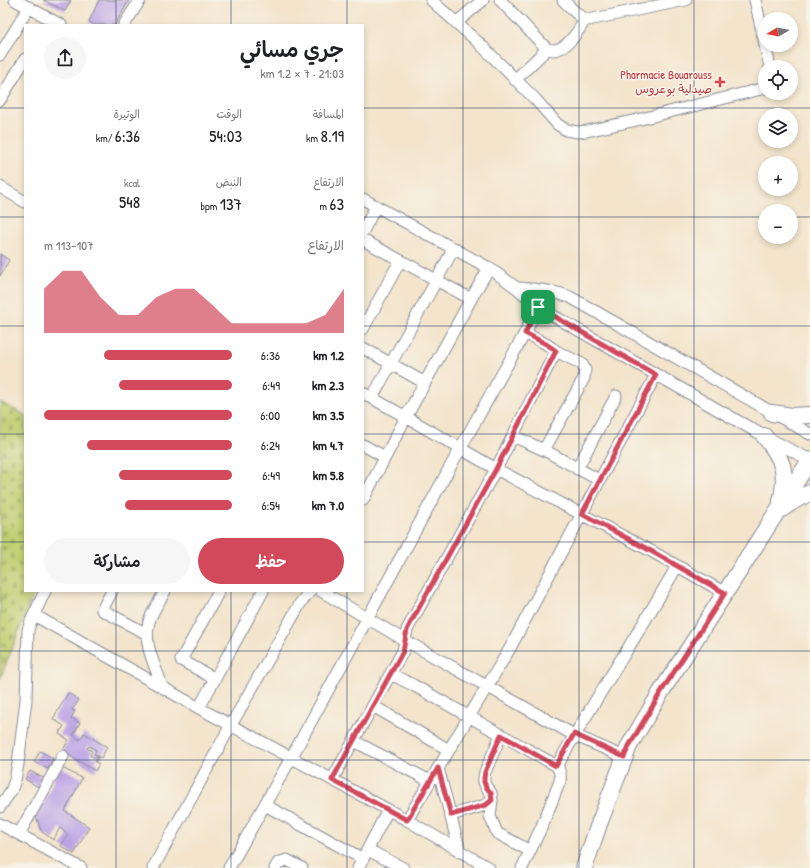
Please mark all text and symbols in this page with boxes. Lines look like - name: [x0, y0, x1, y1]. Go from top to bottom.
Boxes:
- north arrow: [758, 12, 798, 52]
- map controls: [758, 12, 798, 244]
- text: جري مسائي: [240, 34, 344, 64]
- button: share: [44, 37, 86, 79]
- button: locate: [758, 60, 798, 100]
- text: 21:03 · 7 × 1.2 km: [260, 64, 344, 82]
- place label: Pharmacie Bouarouss صيدلية بوعروس: [620, 66, 712, 97]
- marker: Pharmacie Bouarouss صيدلية بوعروس: [715, 77, 725, 87]
- text: الوتيرة: [113, 107, 140, 121]
- text: الوقت: [216, 107, 242, 121]
- text: المسافة: [313, 107, 344, 121]
- button: layers: [758, 108, 798, 148]
- text: 6:36: [115, 124, 140, 147]
- text: 54:03: [209, 124, 242, 147]
- text: 8.19: [321, 124, 344, 147]
- text: /km: [96, 131, 115, 145]
- text: km: [306, 131, 321, 145]
- button: +: [758, 156, 798, 196]
- text: النبض: [216, 175, 242, 189]
- text: الارتفاع: [313, 175, 344, 189]
- text: kcal: [124, 176, 140, 190]
- text: 548: [119, 190, 140, 213]
- text: 137: [220, 192, 242, 215]
- text: 63: [330, 192, 344, 215]
- text: bpm: [201, 199, 220, 213]
- text: m: [320, 199, 330, 213]
- button: −: [758, 204, 798, 244]
- text: 107–113 m: [44, 236, 94, 254]
- text: الارتفاع: [308, 236, 344, 254]
- pin: [521, 290, 555, 324]
- icon: arrive: [527, 296, 549, 318]
- text: 6:36: [261, 346, 280, 364]
- text: 1.2 km: [313, 346, 344, 364]
- text: 6:49: [262, 376, 280, 394]
- text: 2.3 km: [312, 376, 344, 394]
- text: 6:00: [260, 406, 280, 424]
- text: 3.5 km: [313, 406, 344, 424]
- text: 6:24: [261, 436, 280, 454]
- text: 4.7 km: [313, 436, 344, 454]
- text: 6:49: [262, 466, 280, 484]
- text: 5.8 km: [313, 466, 344, 484]
- text: 6:54: [261, 496, 280, 514]
- text: 7.0 km: [312, 496, 344, 514]
- button: مشاركة: [44, 538, 190, 584]
- button: حفظ: [198, 538, 344, 584]

